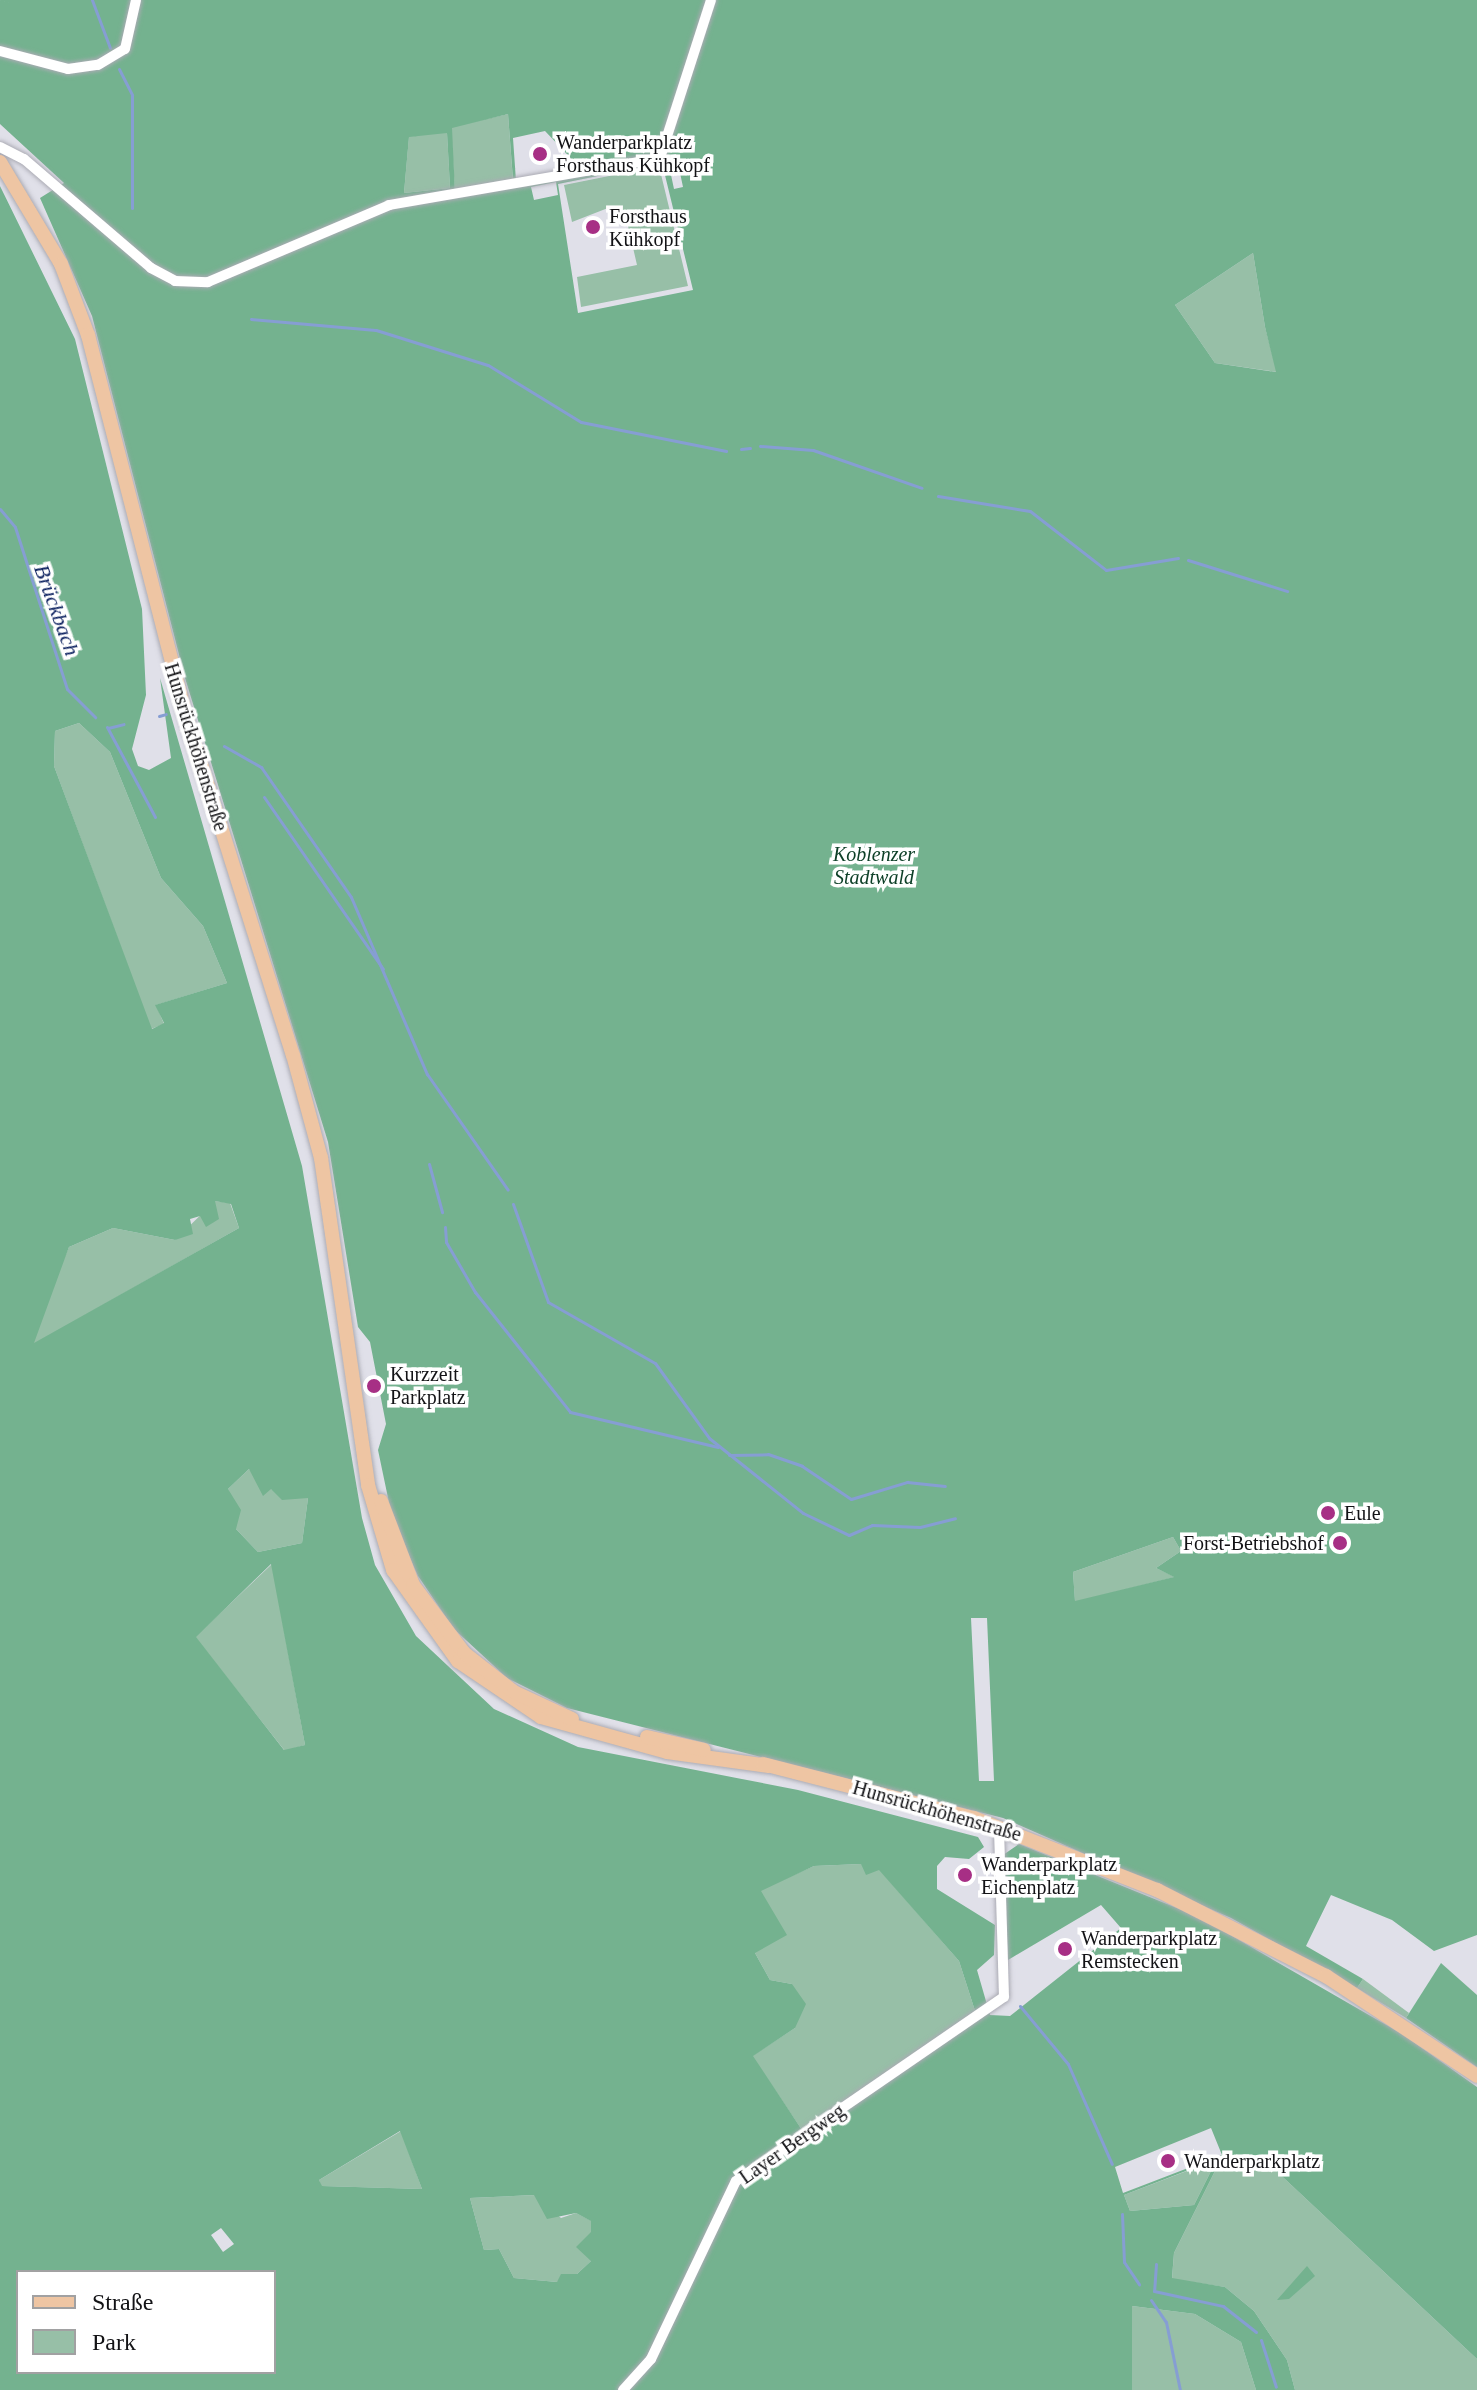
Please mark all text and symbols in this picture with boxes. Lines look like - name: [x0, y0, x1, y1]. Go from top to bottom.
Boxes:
- place label: Wanderparkplatz Forsthaus Kühkopf: [556, 130, 710, 177]
- marker: Wanderparkplatz Forsthaus Kühkopf: [531, 145, 549, 163]
- place label: Forsthaus Kühkopf: [609, 204, 687, 251]
- marker: Forsthaus Kühkopf: [584, 218, 602, 236]
- water label: Brückbach: [28, 561, 86, 659]
- street label: Hunsrückhöhenstraße: [159, 660, 233, 834]
- park label: Koblenzer Stadtwald: [833, 842, 915, 889]
- place label: Kurzzeit Parkplatz: [390, 1362, 466, 1409]
- marker: Kurzzeit Parkplatz: [365, 1377, 383, 1395]
- place label: Eule: [1344, 1501, 1381, 1525]
- marker: Eule: [1319, 1504, 1337, 1522]
- place label: Forst-Betriebshof: [1183, 1531, 1324, 1555]
- marker: Forst-Betriebshof: [1331, 1534, 1349, 1552]
- street label: Hunsrückhöhenstraße: [850, 1775, 1024, 1847]
- place label: Wanderparkplatz Eichenplatz: [981, 1852, 1117, 1899]
- marker: Wanderparkplatz Eichenplatz: [956, 1866, 974, 1884]
- place label: Wanderparkplatz Remstecken: [1081, 1926, 1217, 1973]
- marker: Wanderparkplatz Remstecken: [1056, 1940, 1074, 1958]
- street label: Layer Bergweg: [735, 2099, 849, 2189]
- place label: Wanderparkplatz: [1184, 2149, 1320, 2173]
- marker: Wanderparkplatz: [1159, 2152, 1177, 2170]
- legend: [16, 2270, 276, 2374]
- text: Straße: [92, 2289, 153, 2315]
- text: Park: [92, 2329, 136, 2355]

